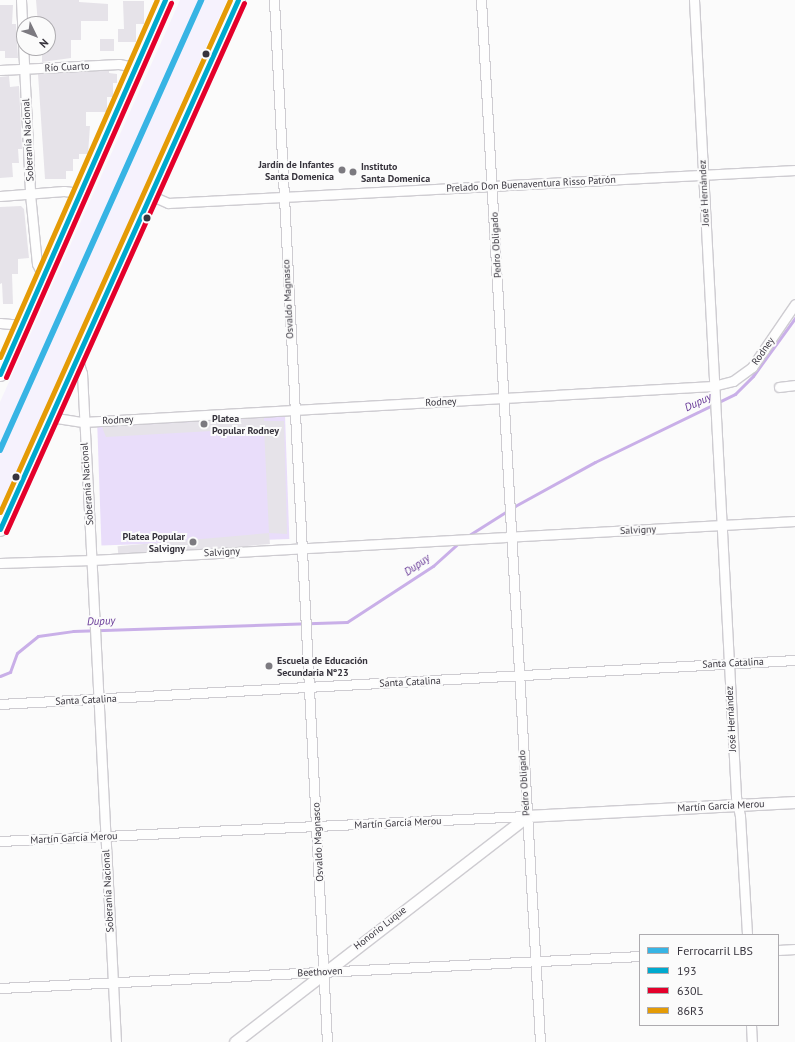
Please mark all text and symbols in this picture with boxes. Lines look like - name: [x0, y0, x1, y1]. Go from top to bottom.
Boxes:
- north arrow: [16, 16, 56, 56]
- text: N: [36, 36, 52, 51]
- unlabelled marker: [201, 49, 211, 59]
- street label: Río Cuarto: [44, 60, 90, 74]
- street label: Soberanía Nacional: [20, 98, 36, 182]
- place label: Jardín de Infantes Santa Domenica: [258, 158, 334, 182]
- place label: Instituto Santa Domenica: [361, 160, 430, 184]
- street label: José Hernández: [696, 160, 712, 226]
- marker: Jardín de Infantes Santa Domenica: [337, 165, 347, 175]
- marker: Instituto Santa Domenica: [348, 167, 358, 177]
- street label: Prelado Don Buenaventura Risso Patrón: [446, 174, 616, 194]
- street label: Pedro Obligado: [488, 212, 504, 278]
- unlabelled marker: [142, 213, 152, 223]
- street label: Osvaldo Magnasco: [280, 259, 296, 339]
- street label: Rodney: [749, 335, 777, 367]
- water label: Dupuy: [682, 390, 714, 414]
- street label: Rodney: [425, 395, 457, 409]
- place label: Platea Popular Rodney: [212, 412, 279, 436]
- street label: Rodney: [102, 413, 134, 427]
- marker: Platea Popular Rodney: [199, 419, 209, 429]
- street label: Soberanía Nacional: [78, 442, 96, 526]
- unlabelled marker: [11, 472, 21, 482]
- street label: Salvigny: [620, 523, 656, 537]
- place label: Platea Popular Salvigny: [122, 530, 185, 554]
- marker: Platea Popular Salvigny: [188, 537, 198, 547]
- street label: Salvigny: [204, 545, 240, 559]
- water label: Dupuy: [402, 551, 432, 579]
- water label: Dupuy: [87, 614, 115, 628]
- place label: Escuela de Educación Secundaria Nº23: [277, 654, 368, 678]
- street label: Santa Catalina: [702, 655, 764, 671]
- marker: Escuela de Educación Secundaria Nº23: [264, 661, 274, 671]
- street label: Santa Catalina: [379, 674, 441, 690]
- street label: José Hernández: [723, 686, 739, 752]
- street label: Santa Catalina: [55, 692, 117, 708]
- street label: Pedro Obligado: [516, 750, 532, 816]
- street label: Martín García Merou: [677, 798, 765, 814]
- street label: Osvaldo Magnasco: [310, 802, 326, 882]
- street label: Martín García Merou: [354, 815, 442, 831]
- street label: Martín García Merou: [30, 830, 118, 846]
- street label: Soberanía Nacional: [100, 849, 116, 933]
- street label: Honorio Luque: [351, 904, 409, 952]
- legend: [639, 934, 779, 1026]
- text: Ferrocarril LBS: [677, 943, 753, 958]
- text: 193: [677, 963, 697, 978]
- street label: Beethoven: [297, 965, 343, 979]
- text: 630L: [677, 983, 703, 998]
- text: 86R3: [677, 1003, 704, 1018]

